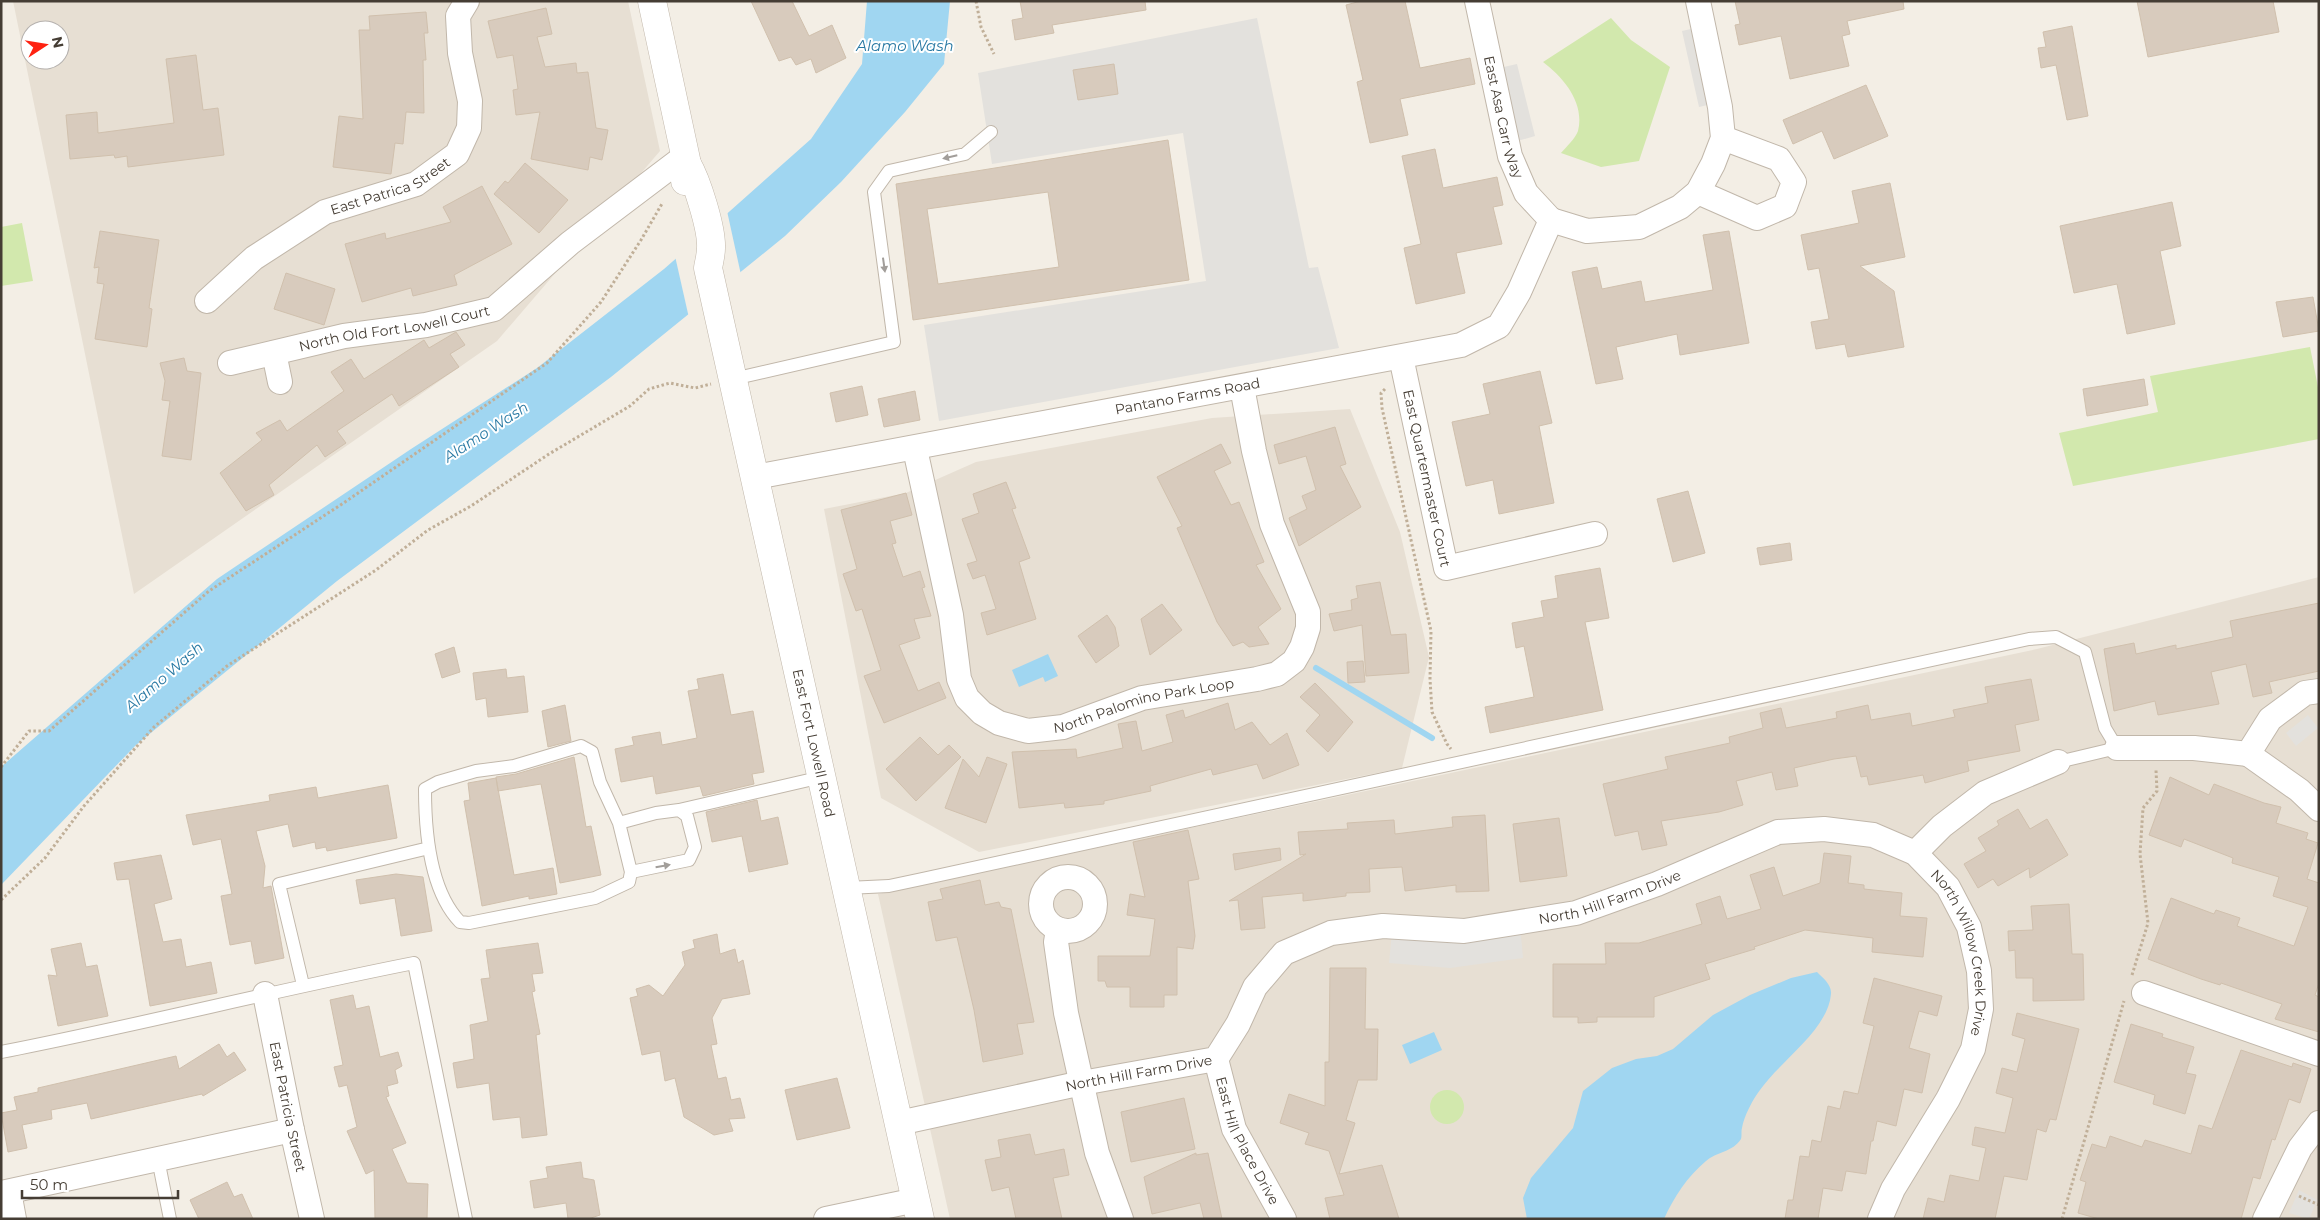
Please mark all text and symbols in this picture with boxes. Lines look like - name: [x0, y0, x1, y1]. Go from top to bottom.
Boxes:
- north arrow: [20, 20, 70, 70]
- text: N: [48, 35, 68, 50]
- water label: Alamo Wash: [855, 36, 954, 55]
- street label: East Asa Carr Way: [1480, 54, 1528, 181]
- street label: East Patrica Street: [328, 153, 454, 219]
- one-way arrow: [943, 153, 958, 161]
- one-way arrow: [880, 257, 888, 273]
- street label: North Old Fort Lowell Court: [297, 301, 492, 355]
- street label: Pantano Farms Road: [1113, 374, 1262, 419]
- street label: East Quartermaster Court: [1399, 388, 1455, 569]
- water label: Alamo Wash: [439, 397, 532, 467]
- water label: Alamo Wash: [120, 638, 207, 716]
- street label: East Fort Lowell Road: [789, 667, 839, 819]
- street label: North Palomino Park Loop: [1052, 674, 1235, 737]
- one-way arrow: [656, 862, 672, 870]
- street label: North Hill Farm Drive: [1537, 866, 1684, 928]
- street label: North Willow Creek Drive: [1927, 866, 1990, 1038]
- street label: East Patricia Street: [266, 1040, 310, 1174]
- street label: North Hill Farm Drive: [1064, 1051, 1214, 1095]
- street label: East Hill Place Drive: [1212, 1075, 1283, 1208]
- scale bar: [22, 1168, 179, 1200]
- text: 50 m: [30, 1175, 68, 1194]

